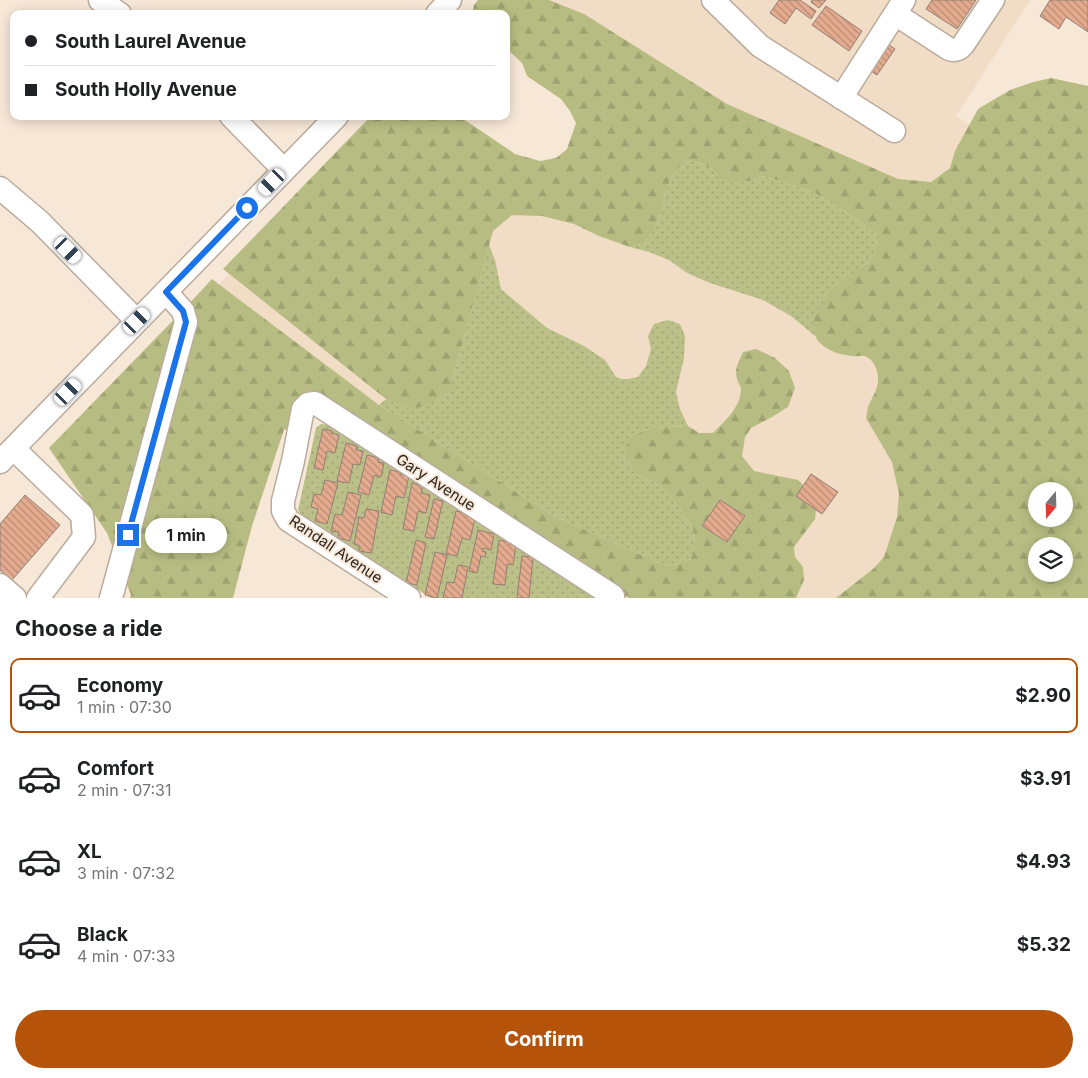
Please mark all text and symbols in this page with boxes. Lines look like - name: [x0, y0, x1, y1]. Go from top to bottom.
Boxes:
- text: South Laurel Avenue: [55, 30, 246, 53]
- text: South Holly Avenue: [55, 78, 237, 101]
- car: [256, 166, 287, 198]
- route start: [236, 197, 258, 219]
- car: [52, 234, 83, 266]
- car: [121, 305, 152, 337]
- car: [52, 376, 83, 408]
- street label: Gary Avenue: [393, 449, 479, 515]
- north arrow: [1028, 482, 1072, 528]
- map controls: [1028, 482, 1073, 582]
- street label: Randall Avenue: [286, 511, 386, 587]
- callout: 1 min: [146, 518, 228, 552]
- route end: [117, 524, 139, 546]
- text: 1 min: [166, 525, 206, 545]
- button: layers: [1028, 537, 1073, 582]
- text: Choose a ride: [15, 615, 163, 641]
- icon: car: [17, 673, 62, 718]
- text: Economy: [77, 674, 163, 697]
- text: $2.90: [1015, 684, 1071, 707]
- text: 1 min · 07:30: [77, 697, 172, 717]
- icon: car: [17, 756, 62, 801]
- text: Comfort: [77, 757, 154, 780]
- text: $3.91: [1020, 767, 1071, 790]
- text: 2 min · 07:31: [77, 780, 172, 800]
- icon: car: [17, 839, 62, 884]
- text: XL: [77, 840, 102, 863]
- text: $4.93: [1016, 850, 1071, 873]
- text: 3 min · 07:32: [77, 863, 175, 883]
- icon: car: [17, 922, 62, 967]
- text: Black: [77, 923, 128, 946]
- text: $5.32: [1017, 933, 1071, 956]
- text: 4 min · 07:33: [77, 946, 175, 966]
- button: Confirm: [15, 1010, 1073, 1068]

